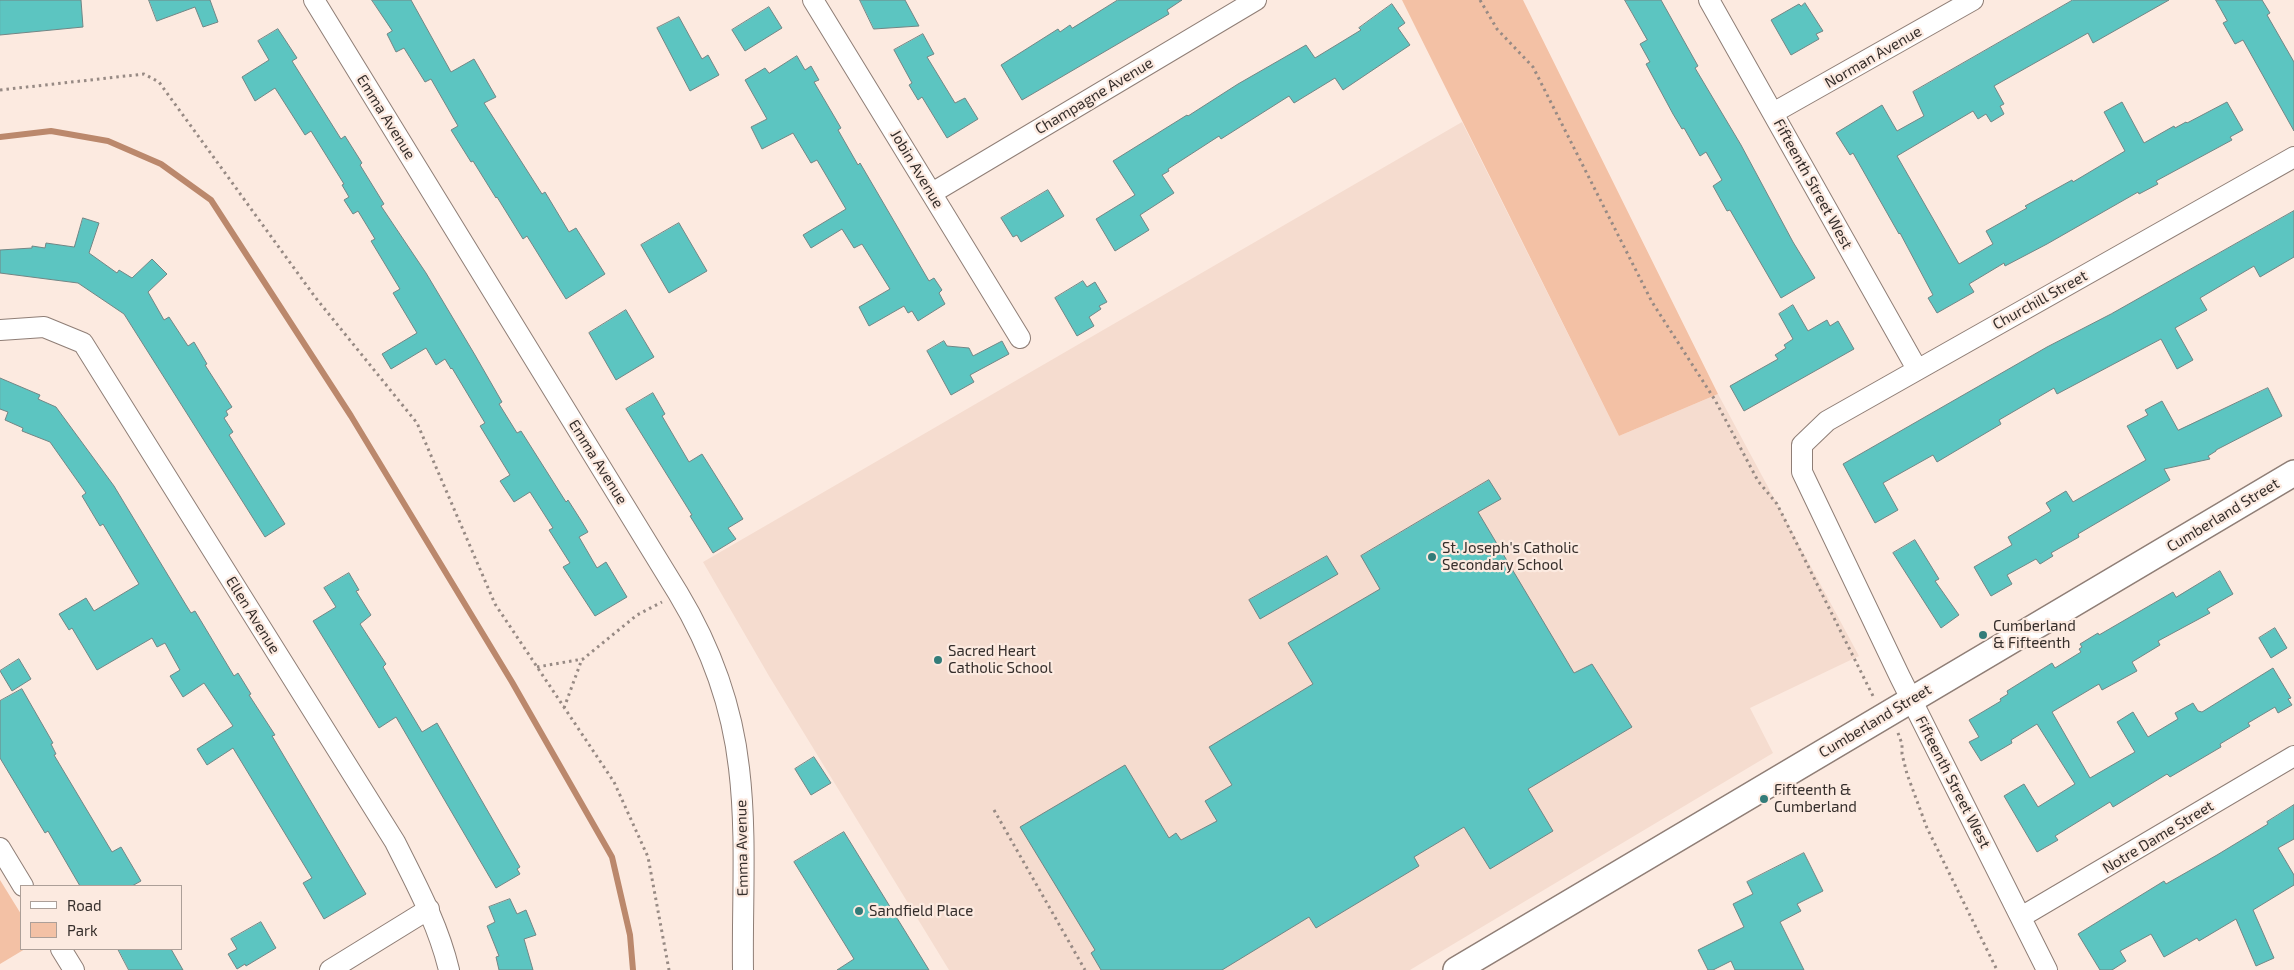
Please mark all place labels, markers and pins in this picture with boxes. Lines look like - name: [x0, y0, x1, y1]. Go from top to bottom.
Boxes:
- place label: St. Joseph's Catholic Secondary School: [1442, 539, 1579, 574]
- marker: St. Joseph's Catholic Secondary School: [1426, 551, 1438, 563]
- place label: Cumberland & Fifteenth: [1993, 617, 2076, 652]
- marker: Cumberland & Fifteenth: [1977, 629, 1989, 641]
- place label: Sacred Heart Catholic School: [948, 642, 1053, 677]
- marker: Sacred Heart Catholic School: [932, 654, 944, 666]
- place label: Fifteenth & Cumberland: [1774, 781, 1857, 816]
- marker: Fifteenth & Cumberland: [1758, 793, 1770, 805]
- place label: Sandfield Place: [869, 902, 973, 920]
- marker: Sandfield Place: [853, 905, 865, 917]

